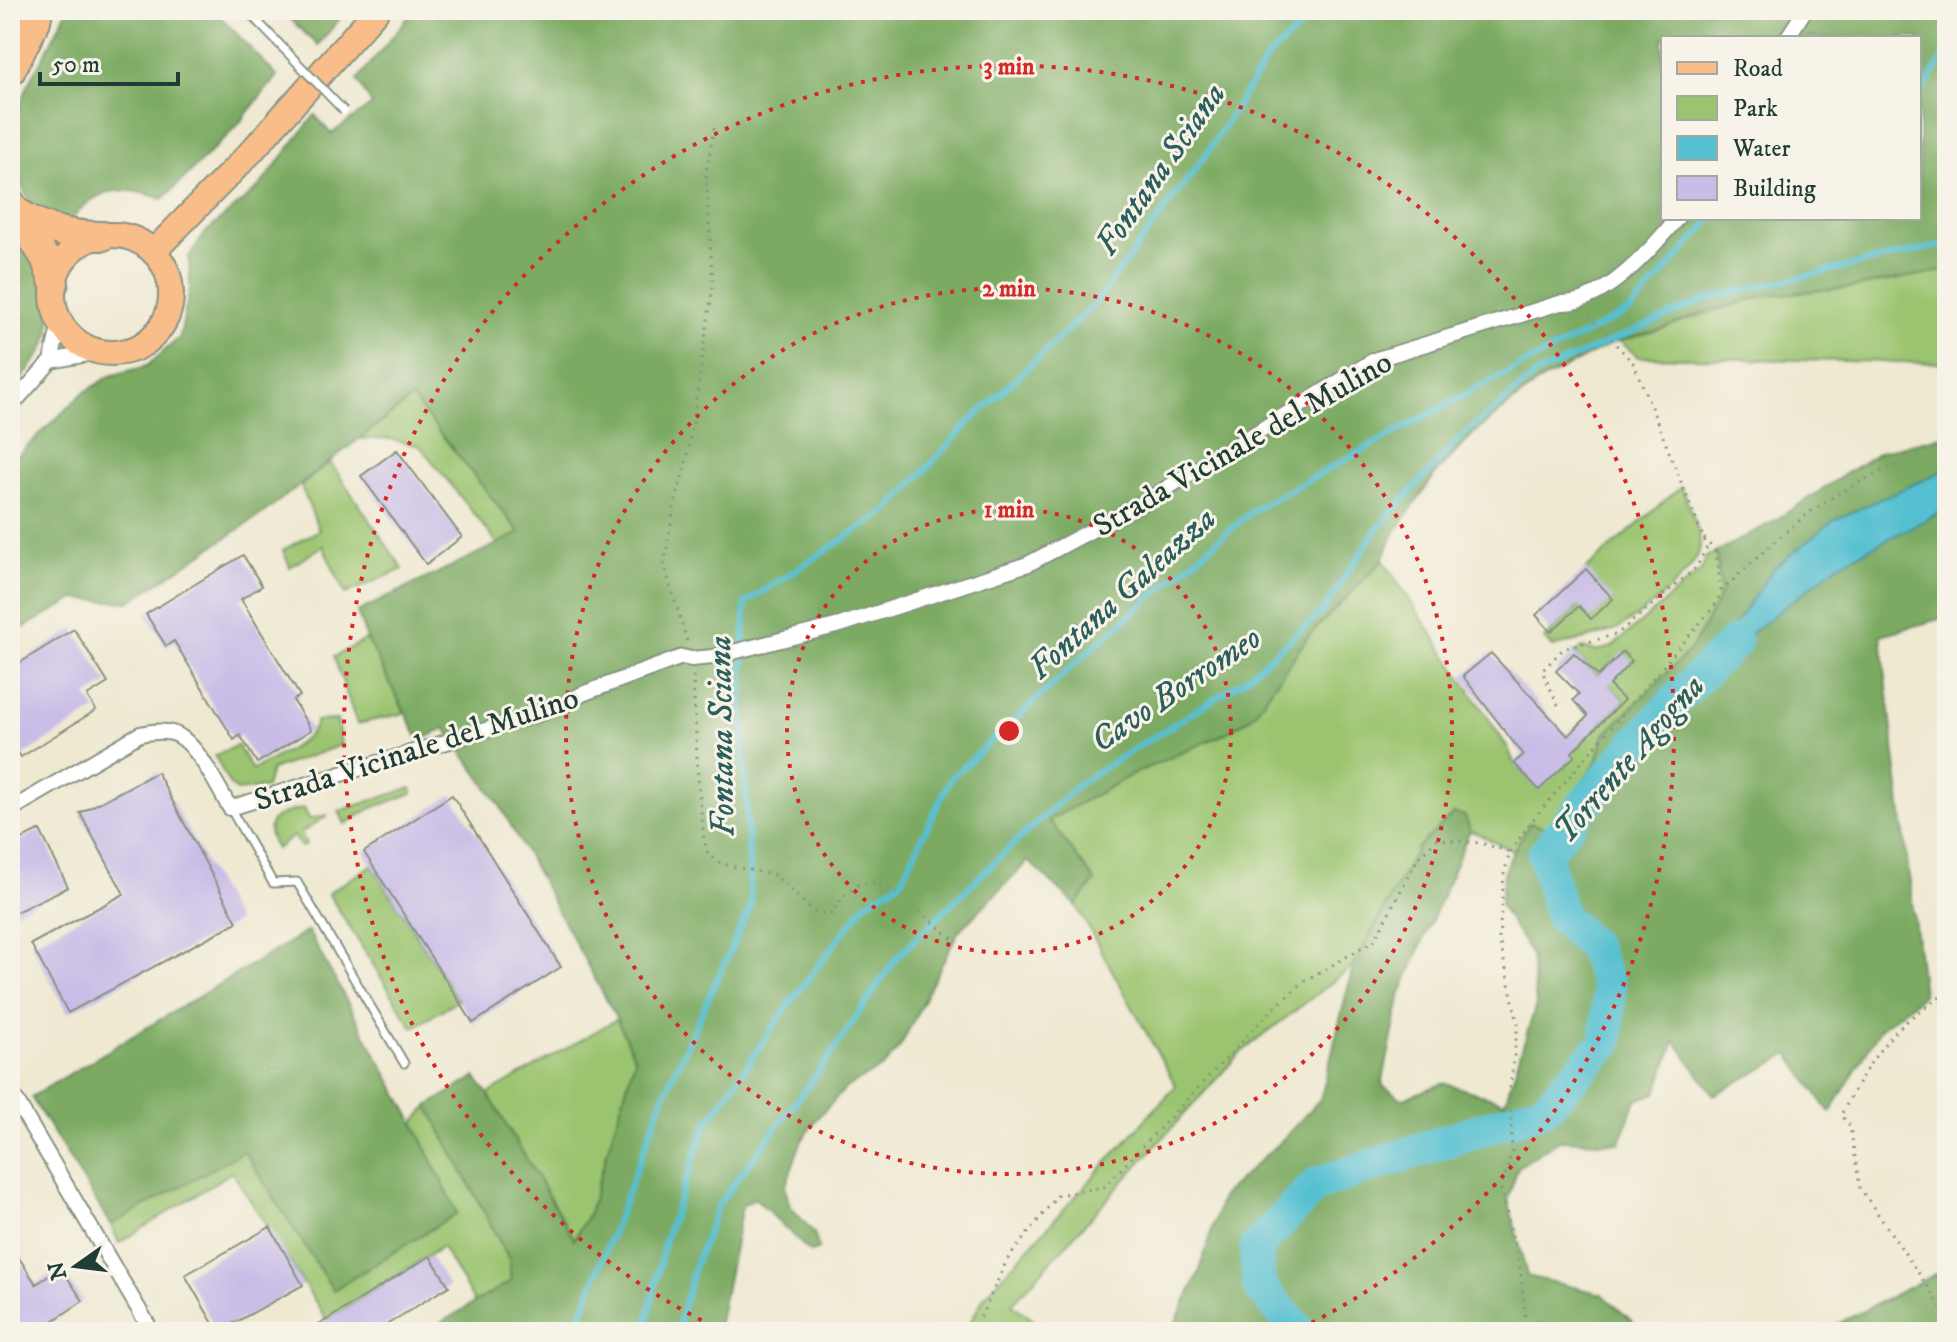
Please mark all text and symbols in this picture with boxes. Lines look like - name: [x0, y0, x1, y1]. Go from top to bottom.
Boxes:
- scale bar: [40, 36, 178, 86]
- legend: [1661, 36, 1921, 220]
- text: 50 m: [52, 50, 100, 80]
- text: 3 min: [984, 52, 1035, 82]
- text: Road: [1733, 54, 1783, 84]
- water label: Fontana Sciana: [1086, 75, 1235, 263]
- text: Park: [1733, 94, 1778, 124]
- text: Water: [1732, 134, 1790, 164]
- text: Building: [1733, 174, 1816, 204]
- text: 2 min: [982, 274, 1036, 304]
- street label: Strada Vicinale del Mulino: [1086, 343, 1400, 547]
- text: 1 min: [984, 495, 1035, 525]
- water label: Fontana Galeazza: [1020, 498, 1225, 689]
- water label: Cavo Borromeo: [1083, 617, 1269, 762]
- water label: Fontana Sciana: [699, 635, 745, 837]
- water label: Torrente Agogna: [1545, 666, 1714, 852]
- street label: Strada Vicinale del Mulino: [249, 678, 584, 821]
- centre of rings: [995, 717, 1023, 745]
- north arrow: [36, 1226, 116, 1306]
- text: N: [43, 1258, 73, 1283]

